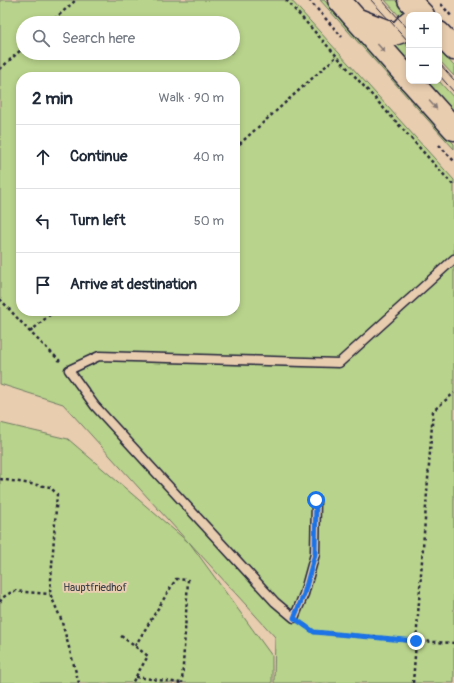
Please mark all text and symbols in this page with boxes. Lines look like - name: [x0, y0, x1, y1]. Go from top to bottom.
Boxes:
- map controls: [406, 12, 442, 84]
- button: +: [406, 12, 442, 48]
- search box: [16, 16, 240, 60]
- icon: search: [30, 27, 52, 49]
- text: Search here: [62, 29, 135, 48]
- one-way arrow: [377, 43, 386, 53]
- button: −: [406, 48, 442, 84]
- text: 2 min: [32, 88, 73, 109]
- text: Walk · 90 m: [159, 90, 224, 106]
- one-way arrow: [428, 100, 437, 110]
- icon: ahead: [32, 146, 54, 168]
- text: Continue: [70, 147, 128, 166]
- text: 40 m: [193, 149, 224, 165]
- icon: left: [32, 210, 54, 232]
- text: Turn left: [70, 211, 126, 230]
- text: 50 m: [194, 213, 224, 229]
- icon: arrive: [32, 274, 54, 296]
- text: Arrive at destination: [70, 275, 197, 294]
- route start: [307, 491, 325, 509]
- park label: Hauptfriedhof: [63, 581, 127, 594]
- route end: [407, 632, 425, 650]

